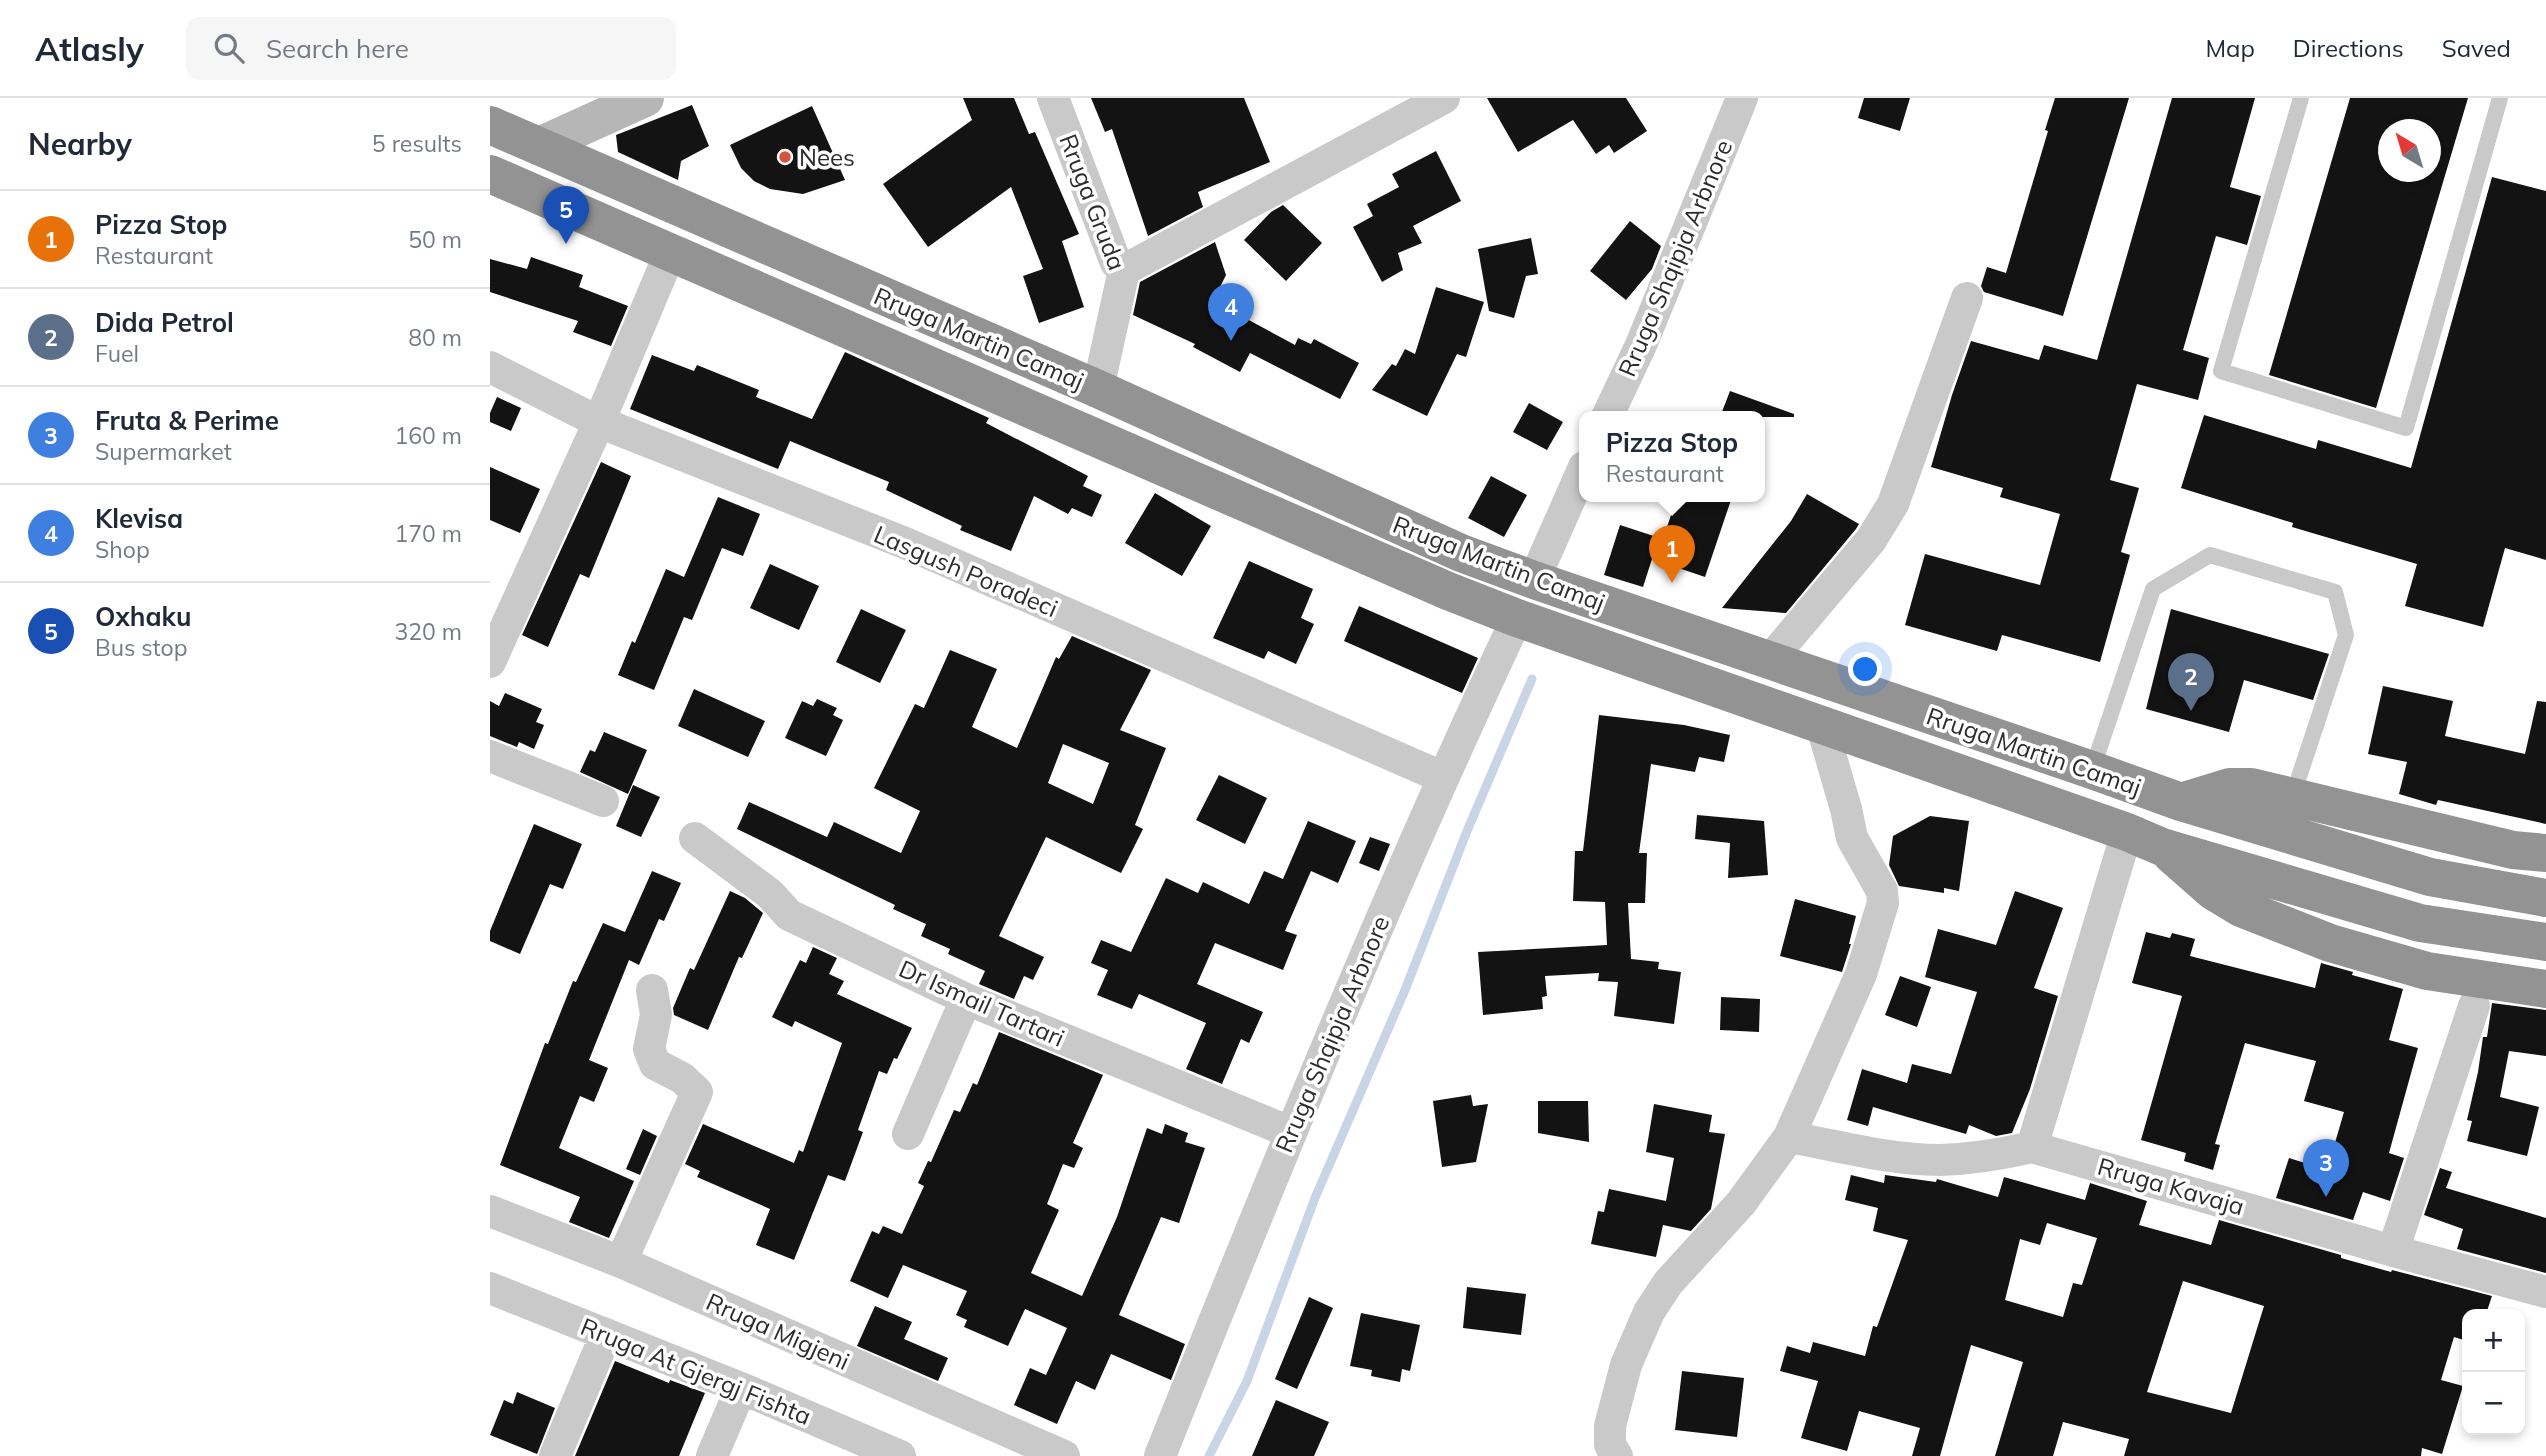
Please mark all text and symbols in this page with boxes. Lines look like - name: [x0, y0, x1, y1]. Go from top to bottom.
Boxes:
- search box: [186, 17, 676, 80]
- text: Atlasly: [35, 28, 144, 69]
- icon: search: [210, 29, 248, 67]
- text: Search here: [266, 32, 409, 65]
- text: Map: [2205, 33, 2255, 63]
- text: Directions: [2293, 33, 2404, 63]
- text: Saved: [2442, 33, 2511, 63]
- north arrow: [2378, 119, 2441, 182]
- text: Nearby: [28, 125, 132, 163]
- text: 5 results: [372, 129, 462, 158]
- street label: Rruga Gruda: [1053, 130, 1133, 274]
- street label: Rruga Shqipja Arbnore: [1612, 135, 1738, 381]
- place label: Nees: [799, 142, 855, 172]
- marker: Nees: [777, 149, 793, 165]
- pin: 5: [543, 186, 589, 244]
- text: Pizza Stop: [95, 208, 227, 241]
- text: 1: [44, 225, 58, 254]
- text: 50 m: [408, 225, 462, 254]
- text: Restaurant: [95, 241, 213, 270]
- street label: Rruga Martin Camaj: [870, 280, 1088, 396]
- pin: 4: [1208, 283, 1254, 341]
- text: Dida Petrol: [95, 306, 234, 339]
- text: 2: [44, 323, 58, 352]
- text: 80 m: [408, 323, 462, 352]
- text: Fuel: [95, 339, 139, 368]
- text: Fruta & Perime: [95, 404, 279, 437]
- popup: [1579, 411, 1765, 502]
- text: 3: [44, 421, 58, 450]
- text: 160 m: [394, 421, 462, 450]
- text: Pizza Stop: [1606, 426, 1738, 459]
- text: Supermarket: [95, 437, 232, 466]
- text: Restaurant: [1606, 459, 1724, 488]
- text: Klevisa: [95, 502, 183, 535]
- street label: Rruga Martin Camaj: [1389, 509, 1609, 617]
- text: 4: [44, 519, 58, 548]
- text: 170 m: [394, 519, 462, 548]
- street label: Lasgush Poradeci: [870, 519, 1062, 623]
- pin: 1: [1649, 525, 1695, 583]
- text: Shop: [95, 535, 150, 564]
- text: Oxhaku: [95, 600, 191, 633]
- text: 5: [44, 617, 58, 646]
- text: 320 m: [394, 617, 462, 646]
- text: Bus stop: [95, 633, 187, 662]
- your location: [1848, 652, 1882, 686]
- pin: 2: [2168, 653, 2214, 711]
- street label: Rruga Martin Camaj: [1923, 700, 2145, 802]
- street label: Rruga Shqipja Arbnore: [1269, 911, 1395, 1157]
- street label: Dr Ismail Tartari: [895, 953, 1069, 1053]
- pin: 3: [2303, 1139, 2349, 1197]
- street label: Rruga Kavaja: [2094, 1151, 2248, 1221]
- street label: Rruga Migjeni: [702, 1286, 854, 1376]
- map controls: [2462, 1309, 2525, 1435]
- button: +: [2462, 1309, 2525, 1372]
- street label: Rruga At Gjergj Fishta: [577, 1311, 815, 1431]
- button: −: [2462, 1372, 2525, 1435]

